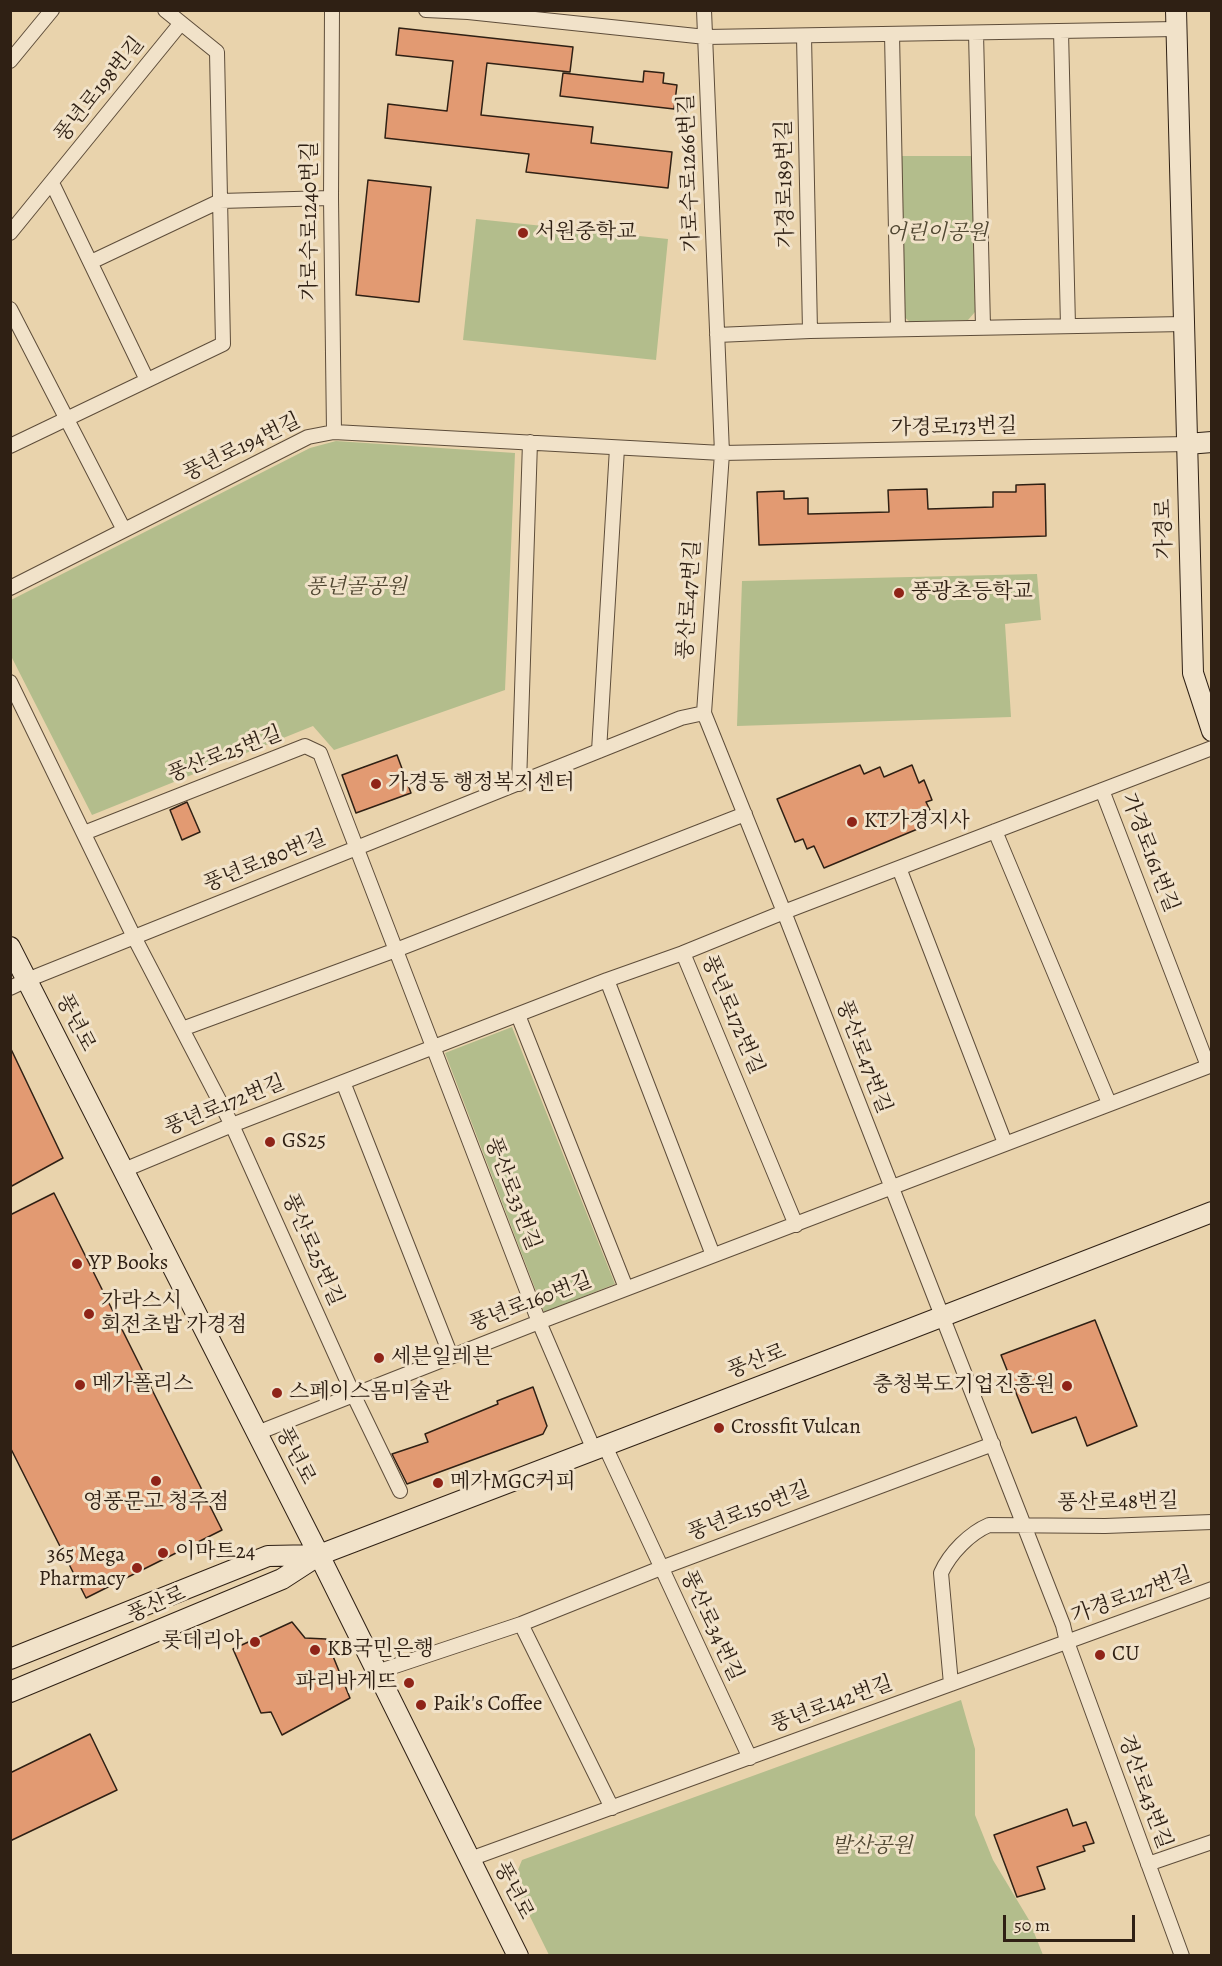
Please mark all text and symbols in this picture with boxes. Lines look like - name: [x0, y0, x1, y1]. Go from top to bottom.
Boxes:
- street label: 풍년로198번길: [50, 32, 150, 148]
- street label: 가로수로1266번길: [675, 93, 705, 253]
- street label: 가경로189번길: [772, 120, 800, 248]
- street label: 가로수로1240번길: [298, 141, 324, 301]
- place label: 서원중학교: [535, 220, 636, 246]
- park label: 어린이공원: [886, 221, 988, 247]
- marker: 서원중학교: [516, 226, 530, 240]
- street label: 풍년로194번길: [179, 409, 305, 487]
- street label: 가경로173번길: [891, 414, 1017, 442]
- street label: 가경로: [1152, 498, 1178, 560]
- street label: 풍산로47번길: [673, 539, 707, 661]
- park label: 풍년골공원: [305, 575, 407, 601]
- place label: 풍광초등학교: [911, 580, 1033, 606]
- marker: 풍광초등학교: [892, 586, 906, 600]
- street label: 풍산로25번길: [164, 722, 286, 788]
- place label: 가경동 행정복지센터: [388, 771, 575, 797]
- marker: 가경동 행정복지센터: [369, 777, 383, 791]
- street label: 가경로161번길: [1115, 790, 1183, 916]
- place label: KT가경지사: [864, 809, 970, 835]
- marker: KT가경지사: [845, 815, 859, 829]
- street label: 풍년로180번길: [200, 826, 330, 898]
- street label: 풍년로172번길: [696, 951, 768, 1079]
- street label: 풍년로: [50, 990, 100, 1056]
- street label: 풍산로47번길: [830, 997, 896, 1117]
- street label: 풍년로172번길: [161, 1070, 289, 1142]
- place label: GS25: [282, 1129, 326, 1155]
- street label: 풍산로33번길: [479, 1134, 545, 1254]
- marker: GS25: [263, 1135, 277, 1149]
- street label: 풍산로25번길: [276, 1190, 348, 1310]
- place label: YP Books: [89, 1251, 168, 1277]
- marker: YP Books: [70, 1257, 84, 1271]
- street label: 풍년로160번길: [466, 1268, 596, 1338]
- place label: 가라스시 회전초밥 가경점: [101, 1289, 247, 1339]
- marker: 가라스시 회전초밥 가경점: [82, 1307, 96, 1321]
- street label: 풍산로: [724, 1339, 790, 1385]
- place label: 세븐일레븐: [391, 1345, 492, 1371]
- marker: 세븐일레븐: [372, 1351, 386, 1365]
- place label: 메가폴리스: [92, 1372, 193, 1398]
- place label: 충청북도기업진흥원: [872, 1373, 1055, 1399]
- marker: 메가폴리스: [73, 1378, 87, 1392]
- marker: 충청북도기업진흥원: [1060, 1379, 1074, 1393]
- place label: 스페이스몸미술관: [289, 1380, 451, 1406]
- marker: 스페이스몸미술관: [270, 1386, 284, 1400]
- place label: Crossfit Vulcan: [731, 1415, 861, 1441]
- marker: Crossfit Vulcan: [712, 1421, 726, 1435]
- street label: 풍년로: [270, 1423, 320, 1489]
- place label: 메가MGC커피: [450, 1470, 576, 1496]
- marker: 영풍문고 청주점: [149, 1474, 163, 1488]
- marker: 메가MGC커피: [431, 1476, 445, 1490]
- street label: 풍년로150번길: [684, 1477, 814, 1547]
- street label: 풍산로48번길: [1057, 1489, 1179, 1517]
- place label: 영풍문고 청주점: [83, 1490, 229, 1516]
- place label: 이마트24: [175, 1540, 255, 1566]
- place label: 365 Mega Pharmacy: [39, 1543, 125, 1593]
- marker: 이마트24: [156, 1546, 170, 1560]
- marker: 365 Mega Pharmacy: [130, 1561, 144, 1575]
- street label: 가경로127번길: [1068, 1562, 1196, 1630]
- street label: 풍산로34번길: [674, 1566, 748, 1686]
- street label: 풍산로: [124, 1582, 190, 1628]
- place label: 롯데리아: [162, 1629, 243, 1655]
- marker: 롯데리아: [248, 1635, 262, 1649]
- place label: KB국민은행: [327, 1637, 434, 1663]
- place label: CU: [1112, 1642, 1139, 1668]
- marker: KB국민은행: [308, 1643, 322, 1657]
- marker: CU: [1093, 1648, 1107, 1662]
- place label: 파리바게뜨: [296, 1670, 397, 1696]
- street label: 풍년로142번길: [768, 1671, 896, 1739]
- marker: 파리바게뜨: [402, 1676, 416, 1690]
- place label: Paik's Coffee: [433, 1692, 542, 1718]
- marker: Paik's Coffee: [414, 1698, 428, 1712]
- street label: 경산로43번길: [1112, 1731, 1176, 1853]
- park label: 발산공원: [831, 1834, 913, 1860]
- street label: 풍년로: [488, 1858, 538, 1924]
- scale bar: [1006, 1903, 1138, 1941]
- text: 50 m: [1014, 1913, 1050, 1937]

